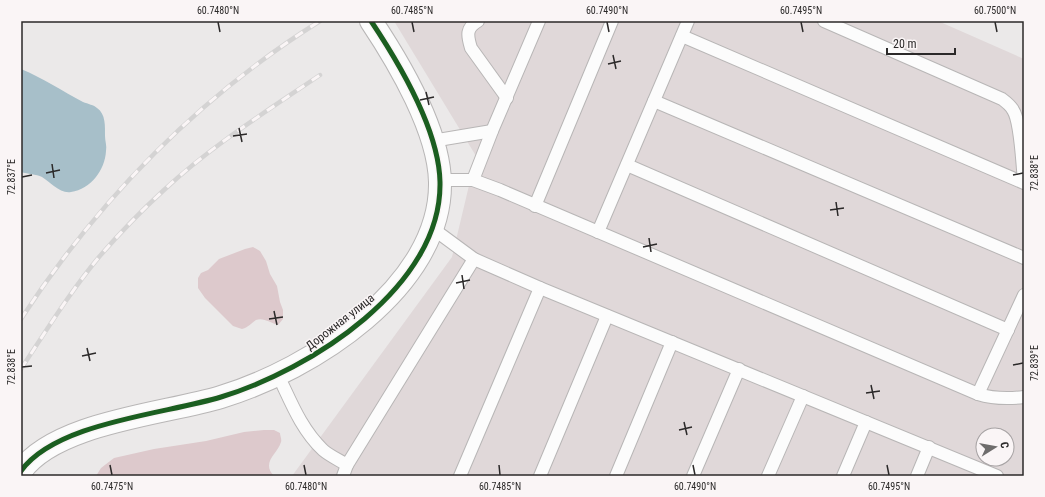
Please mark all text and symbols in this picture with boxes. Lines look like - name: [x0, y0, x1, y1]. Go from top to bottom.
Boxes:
- text: 60.7480°N: [197, 5, 239, 16]
- text: 60.7485°N: [391, 5, 433, 16]
- text: 60.7490°N: [586, 5, 628, 16]
- text: 60.7495°N: [780, 5, 822, 16]
- text: 60.7500°N: [974, 5, 1016, 16]
- scale bar: [887, 30, 955, 56]
- text: 20 m: [893, 37, 917, 51]
- text: 72.838°E: [1029, 155, 1040, 191]
- text: 72.837°E: [6, 159, 17, 195]
- street label: Дорожная улица: [303, 291, 377, 353]
- text: 72.839°E: [1029, 345, 1040, 381]
- text: 72.838°E: [6, 349, 17, 385]
- north arrow: [975, 427, 1015, 467]
- text: С: [997, 441, 1011, 450]
- text: 60.7475°N: [91, 481, 133, 492]
- text: 60.7480°N: [285, 481, 327, 492]
- text: 60.7485°N: [479, 481, 521, 492]
- text: 60.7490°N: [674, 481, 716, 492]
- text: 60.7495°N: [868, 481, 910, 492]

